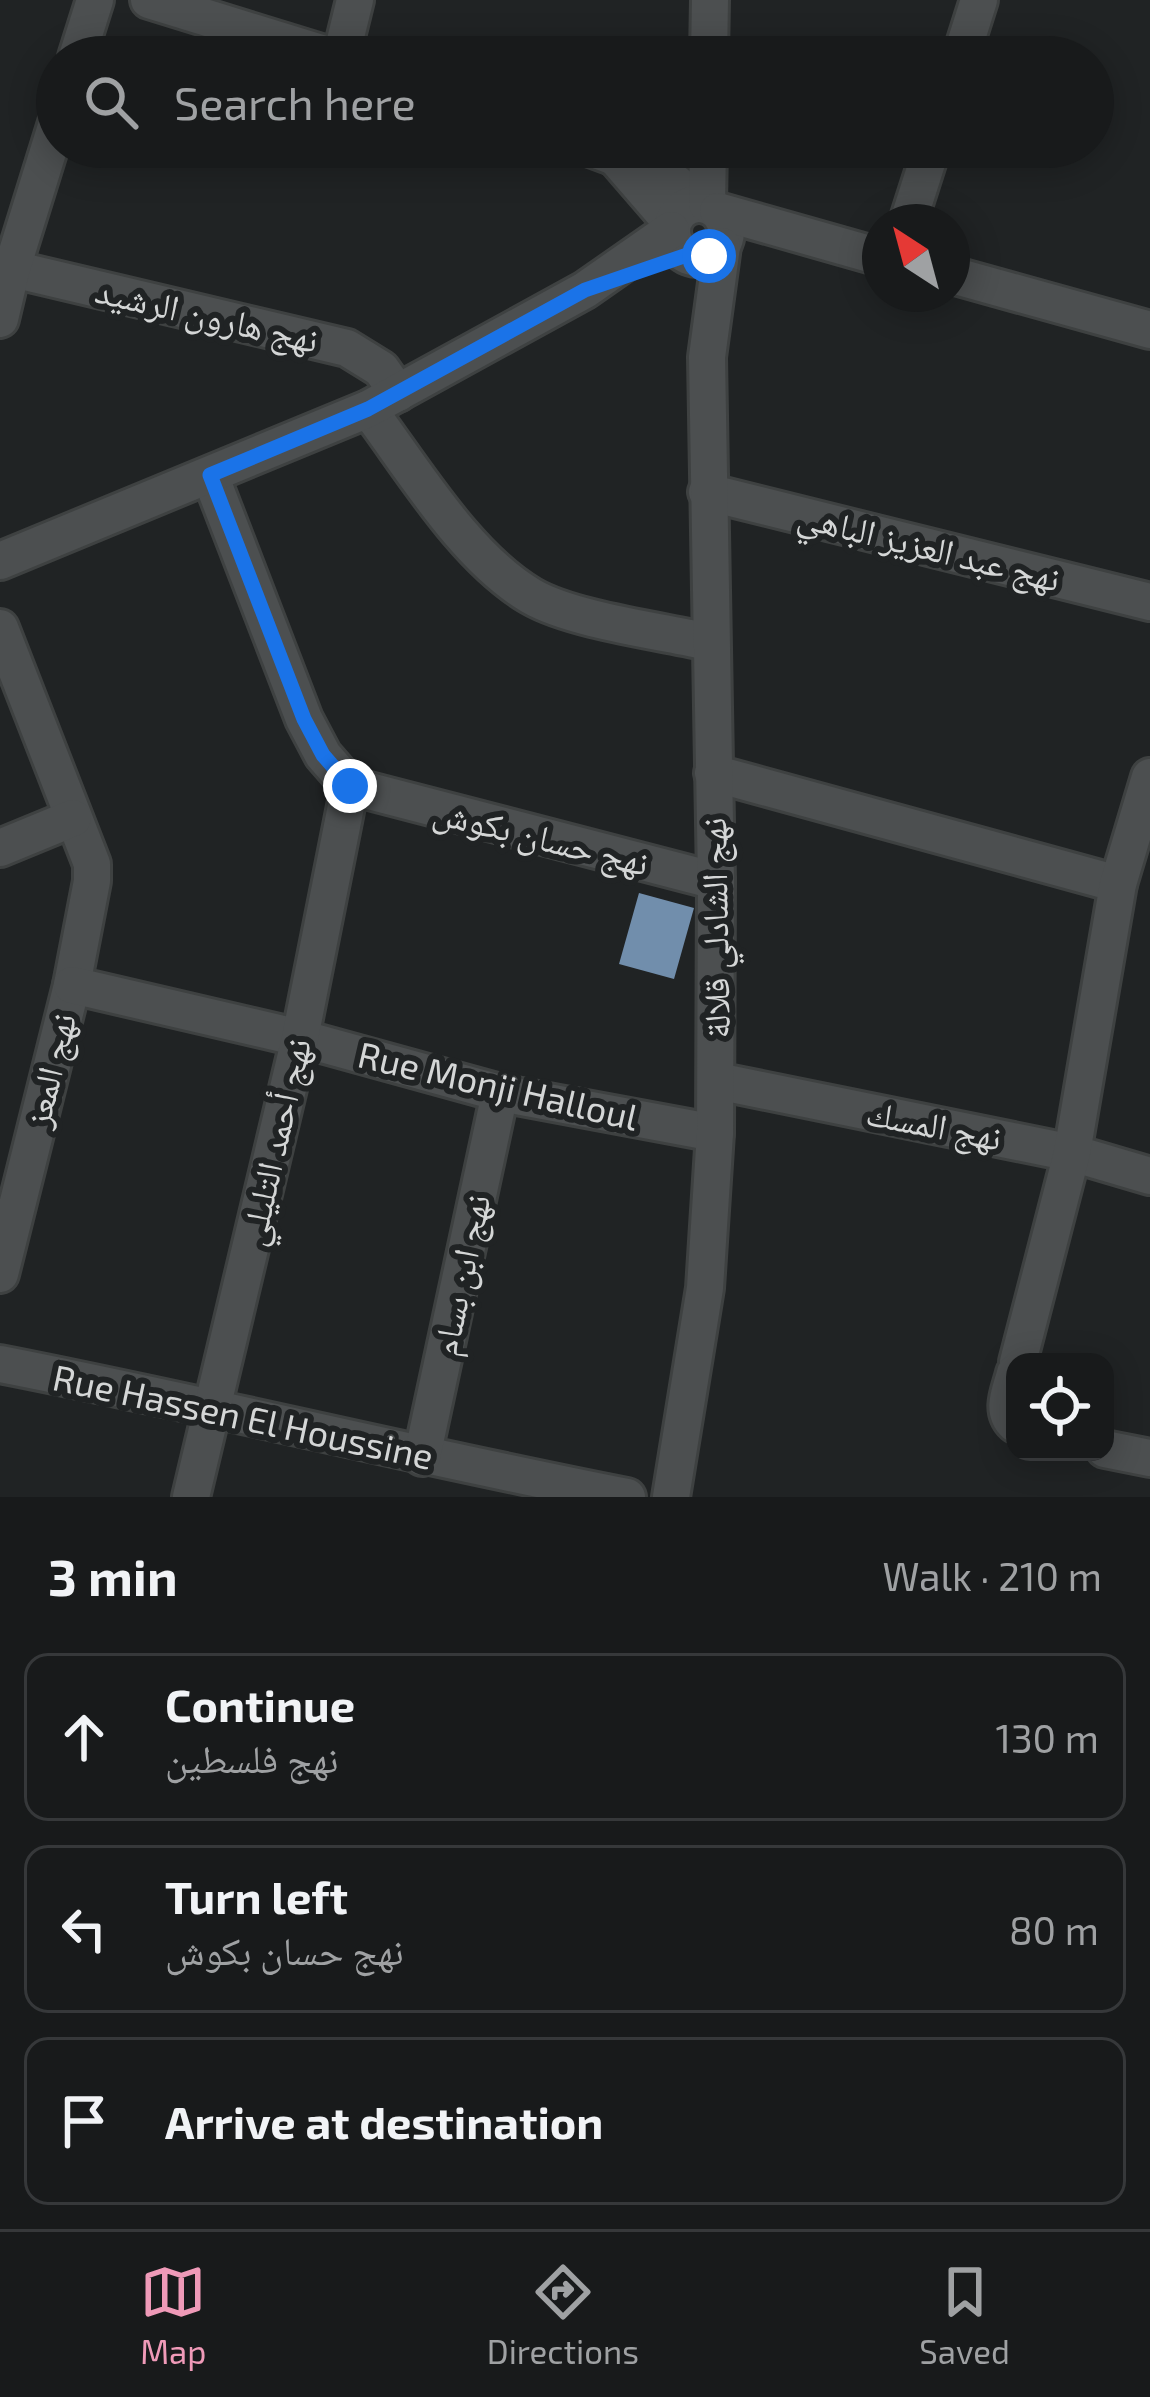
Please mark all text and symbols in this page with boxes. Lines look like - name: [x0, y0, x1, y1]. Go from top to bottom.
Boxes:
- search box: [36, 36, 1114, 168]
- icon: search: [78, 69, 144, 135]
- text: Search here: [174, 75, 416, 129]
- north arrow: [862, 204, 970, 312]
- route start: [682, 229, 736, 283]
- street label: نهج هارون الرشيد: [91, 267, 323, 363]
- street label: نهج عبد العزيز الباهي: [792, 492, 1065, 608]
- route end: [323, 759, 377, 813]
- street label: نهج حسان بكوش: [429, 788, 653, 886]
- street label: نهج الشادلي قلالة: [690, 817, 746, 1039]
- street label: نهج المعز: [13, 1008, 86, 1133]
- street label: Rue Monji Halloul: [354, 1031, 643, 1138]
- street label: نهج أحمد التليلي: [229, 1034, 327, 1252]
- street label: نهج المسك: [862, 1089, 1006, 1161]
- street label: نهج ابن بسام: [421, 1190, 501, 1360]
- map controls: [1006, 1353, 1114, 1461]
- button: locate: [1006, 1353, 1114, 1461]
- street label: Rue Hassen El Houssine: [49, 1354, 437, 1477]
- text: 3 min: [48, 1545, 178, 1606]
- text: Walk · 210 m: [883, 1552, 1102, 1599]
- text: Continue: [165, 1677, 355, 1731]
- icon: ahead: [51, 1704, 117, 1770]
- text: 130 m: [995, 1714, 1099, 1761]
- text: نهج فلسطين: [165, 1734, 338, 1781]
- text: Turn left: [165, 1869, 348, 1923]
- icon: left: [51, 1896, 117, 1962]
- text: 80 m: [1009, 1906, 1099, 1953]
- text: نهج حسان بكوش: [165, 1926, 404, 1973]
- icon: arrive: [51, 2088, 117, 2154]
- text: Arrive at destination: [165, 2094, 603, 2148]
- tab: Map: [140, 2259, 206, 2371]
- tab: Directions: [487, 2259, 639, 2371]
- tab: Saved: [919, 2259, 1010, 2371]

